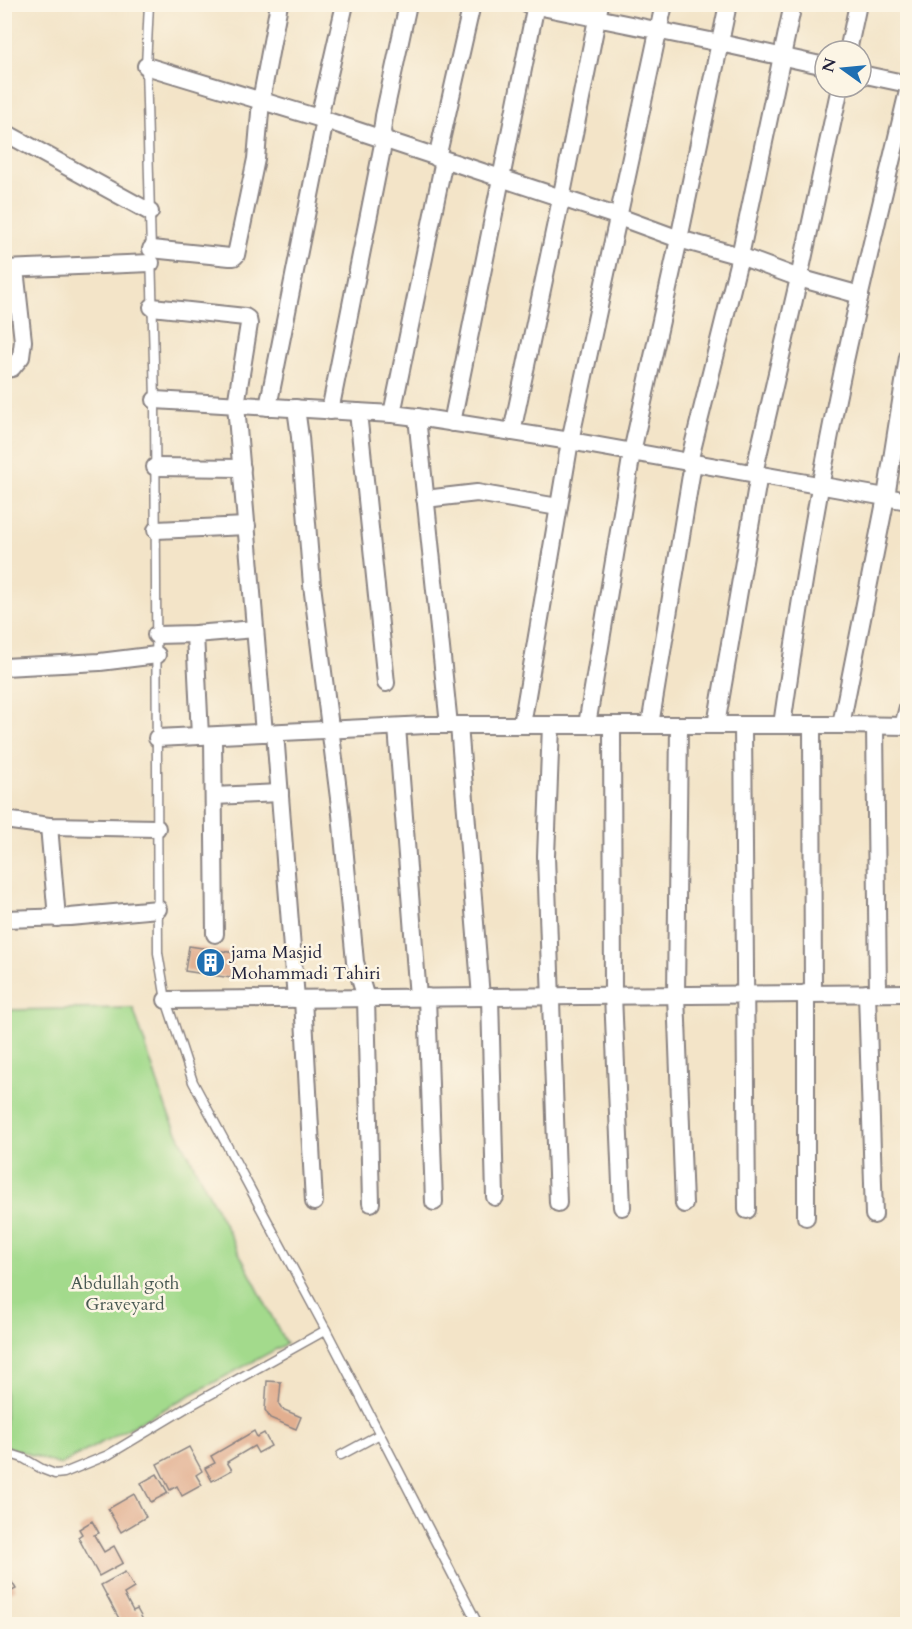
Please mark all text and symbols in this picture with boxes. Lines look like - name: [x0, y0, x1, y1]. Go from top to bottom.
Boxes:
- north arrow: [813, 39, 873, 99]
- text: N: [817, 56, 842, 75]
- place label: jama Masjid Mohammadi Tahiri: [228, 940, 381, 986]
- building icon: jama Masjid Mohammadi Tahiri: [194, 946, 226, 978]
- park label: Abdullah goth Graveyard: [71, 1271, 180, 1317]

